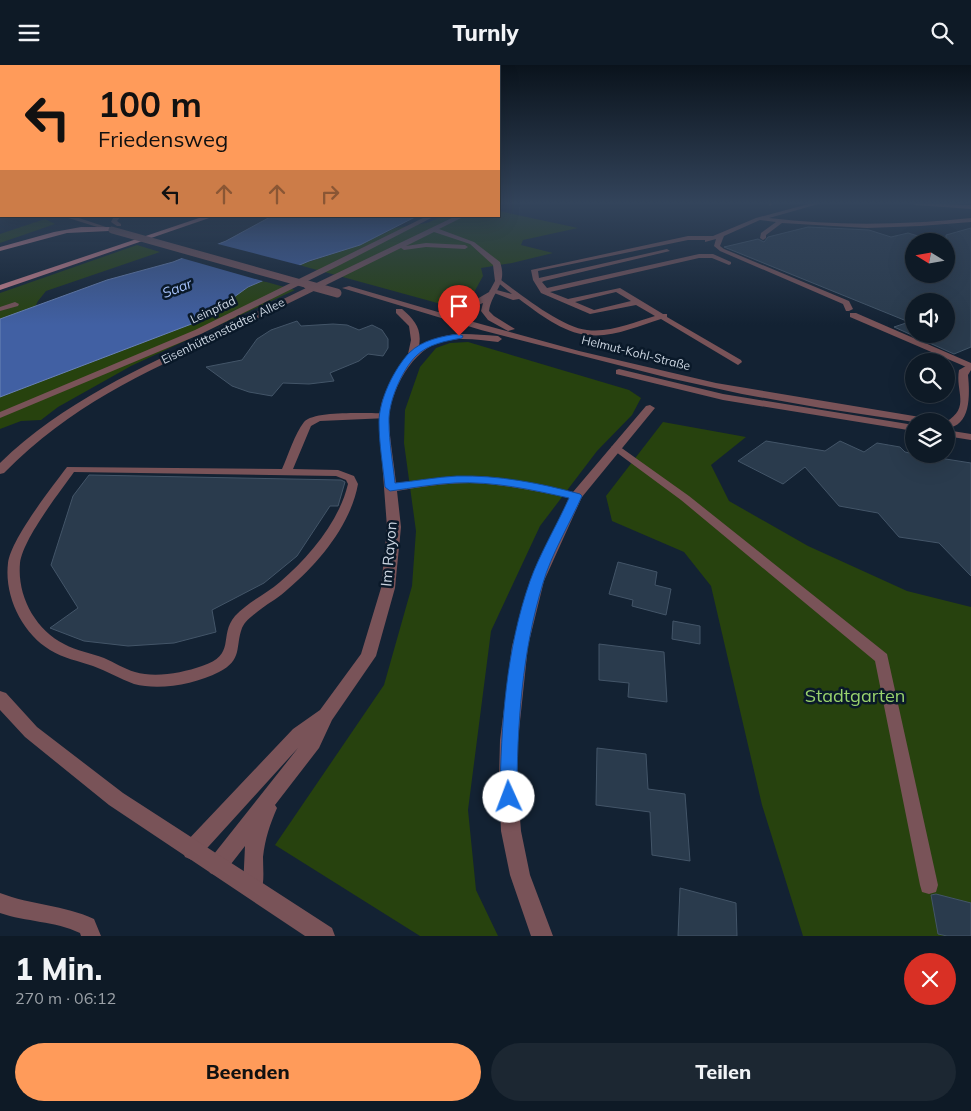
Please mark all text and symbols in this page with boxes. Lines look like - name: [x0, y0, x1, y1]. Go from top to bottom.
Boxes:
- icon: menu: [15, 19, 43, 47]
- text: Turnly: [452, 19, 519, 47]
- icon: search: [928, 19, 956, 47]
- text: 100 m: [98, 82, 202, 126]
- icon: left: [15, 85, 80, 150]
- text: Friedensweg: [98, 125, 228, 153]
- icon: left: [157, 180, 185, 208]
- icon: ahead: [210, 180, 238, 208]
- icon: ahead: [263, 180, 291, 208]
- icon: right: [316, 180, 344, 208]
- north arrow: [905, 233, 955, 283]
- map controls: [905, 233, 955, 463]
- water label: Saar: [159, 274, 195, 302]
- pin: [438, 285, 480, 336]
- icon: arrive: [445, 292, 473, 320]
- street label: Leinpfad: [188, 293, 238, 327]
- button: sound: [905, 293, 955, 343]
- street label: Eisenhüttenstädter Allee: [159, 294, 287, 367]
- street label: Helmut-Kohl-Straße: [580, 332, 692, 373]
- button: search: [905, 353, 955, 403]
- button: layers: [905, 413, 955, 463]
- street label: Im Rayon: [376, 521, 401, 587]
- park label: Stadtgarten: [805, 684, 905, 707]
- position arrow: [482, 770, 534, 822]
- text: 1 Min.: [15, 950, 102, 988]
- button: close: [904, 953, 956, 1005]
- text: 270 m · 06:12: [15, 988, 116, 1008]
- button: Beenden: [15, 1043, 481, 1101]
- button: Teilen: [491, 1043, 956, 1101]

